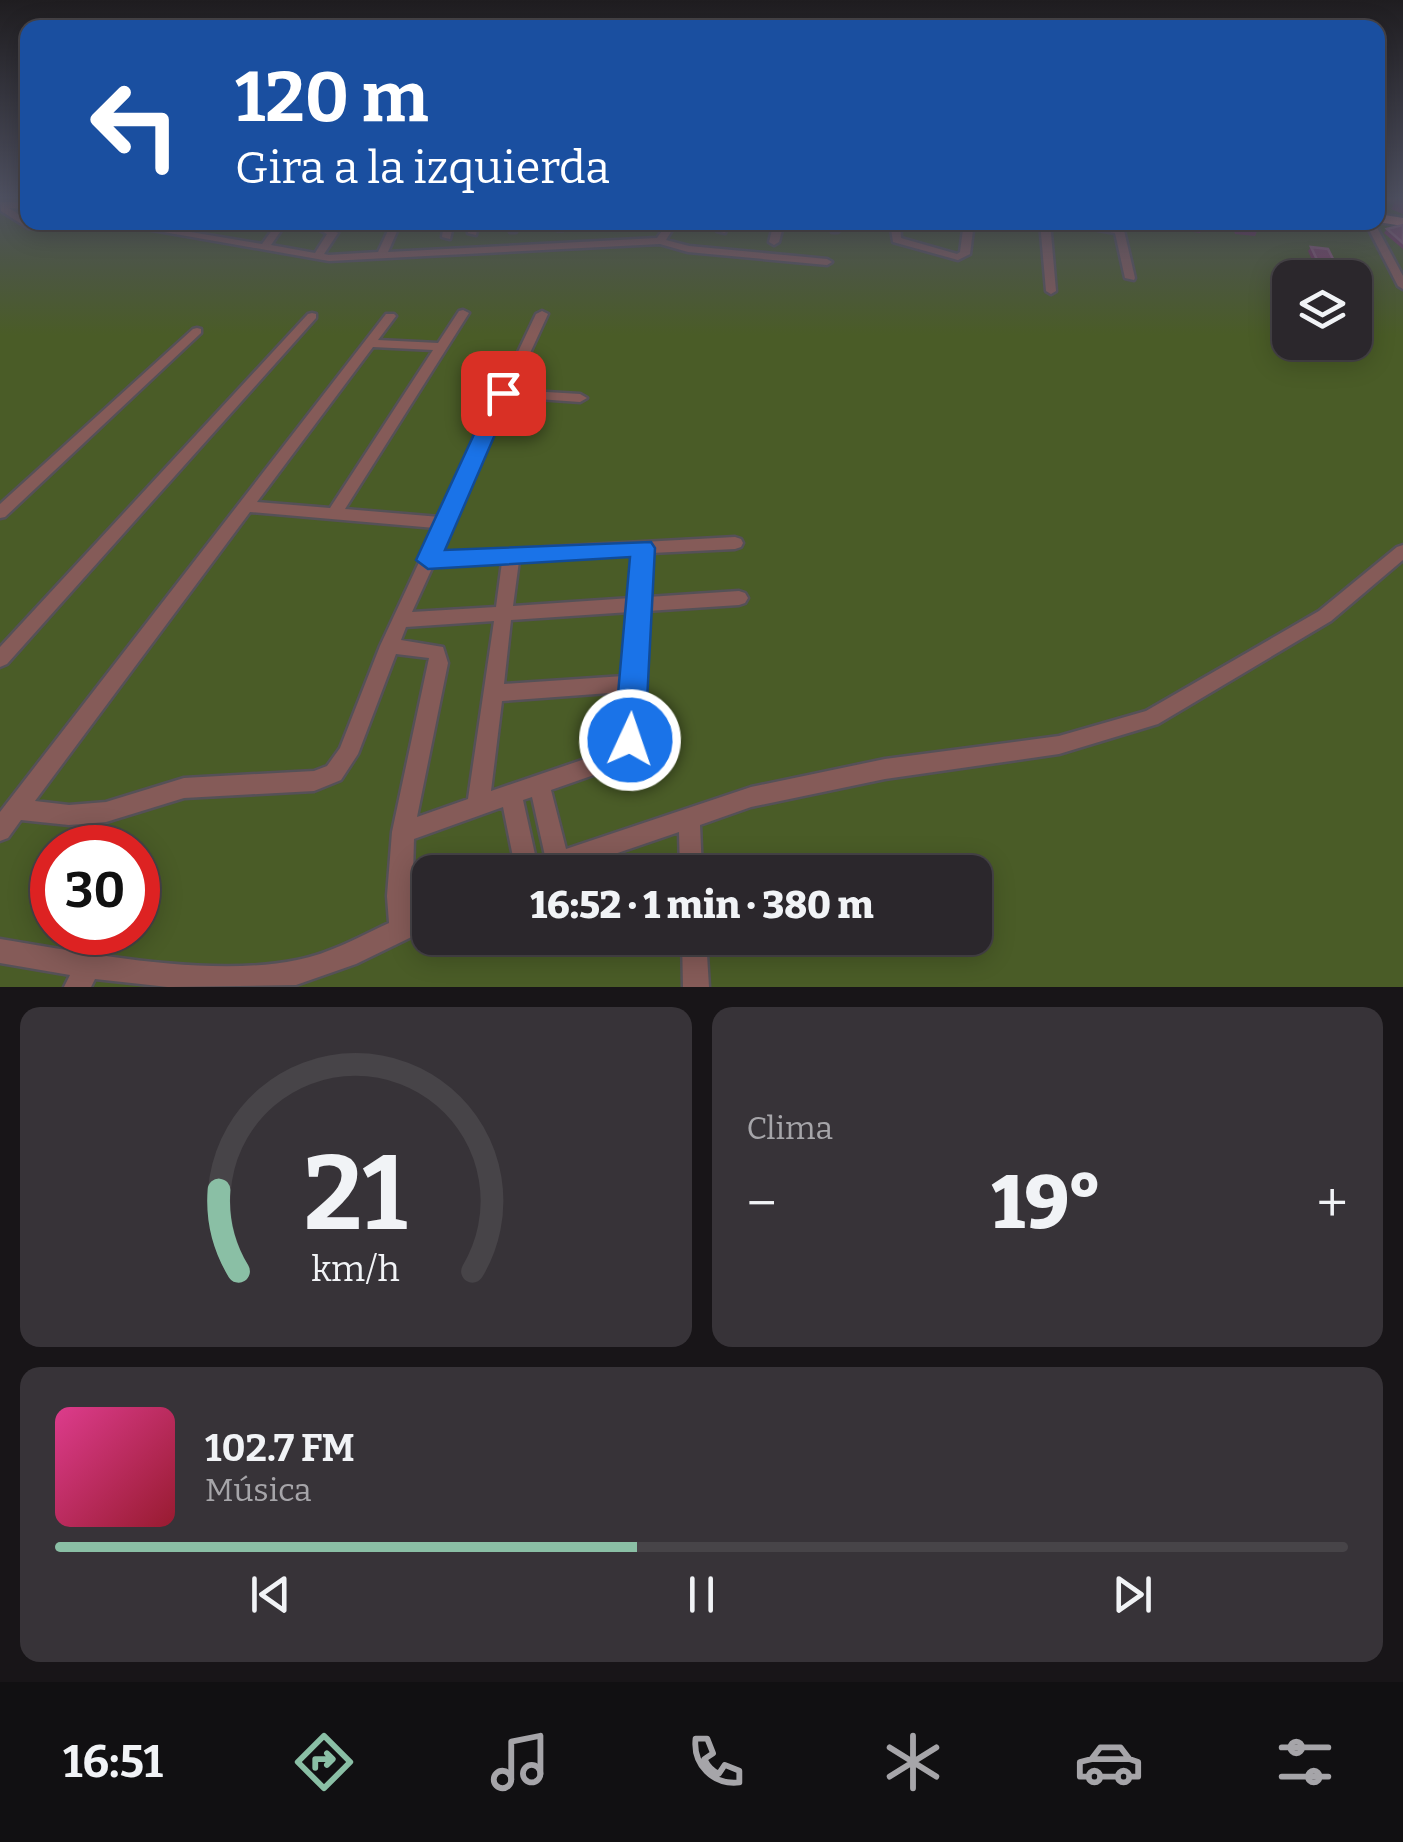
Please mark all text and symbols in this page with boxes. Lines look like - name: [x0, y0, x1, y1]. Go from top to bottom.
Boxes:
- text: 120 m: [235, 56, 428, 140]
- icon: left: [70, 60, 200, 190]
- text: Gira a la izquierda: [235, 141, 610, 195]
- map controls: [1272, 260, 1372, 360]
- button: layers: [1272, 260, 1372, 360]
- pin: [461, 351, 546, 436]
- icon: arrive: [476, 366, 531, 421]
- position arrow: [578, 688, 682, 792]
- speed limit sign: 30: [30, 825, 160, 955]
- text: 16:52 · 1 min · 380 m: [530, 882, 874, 928]
- text: Clima: [747, 1109, 833, 1147]
- text: 21: [304, 1132, 408, 1257]
- text: 19°: [992, 1158, 1102, 1248]
- text: −: [747, 1171, 777, 1237]
- text: +: [1317, 1171, 1348, 1237]
- text: km/h: [312, 1248, 400, 1290]
- text: 102.7 FM: [205, 1425, 355, 1471]
- text: Música: [205, 1471, 312, 1509]
- icon: previous: [243, 1567, 298, 1622]
- icon: pause: [674, 1567, 729, 1622]
- icon: next: [1105, 1567, 1160, 1622]
- icon: directions: [289, 1727, 359, 1797]
- icon: music: [485, 1727, 555, 1797]
- icon: phone: [681, 1727, 751, 1797]
- icon: climate: [878, 1727, 948, 1797]
- icon: car: [1074, 1727, 1144, 1797]
- icon: filters: [1270, 1727, 1340, 1797]
- text: 16:51: [63, 1735, 163, 1789]

